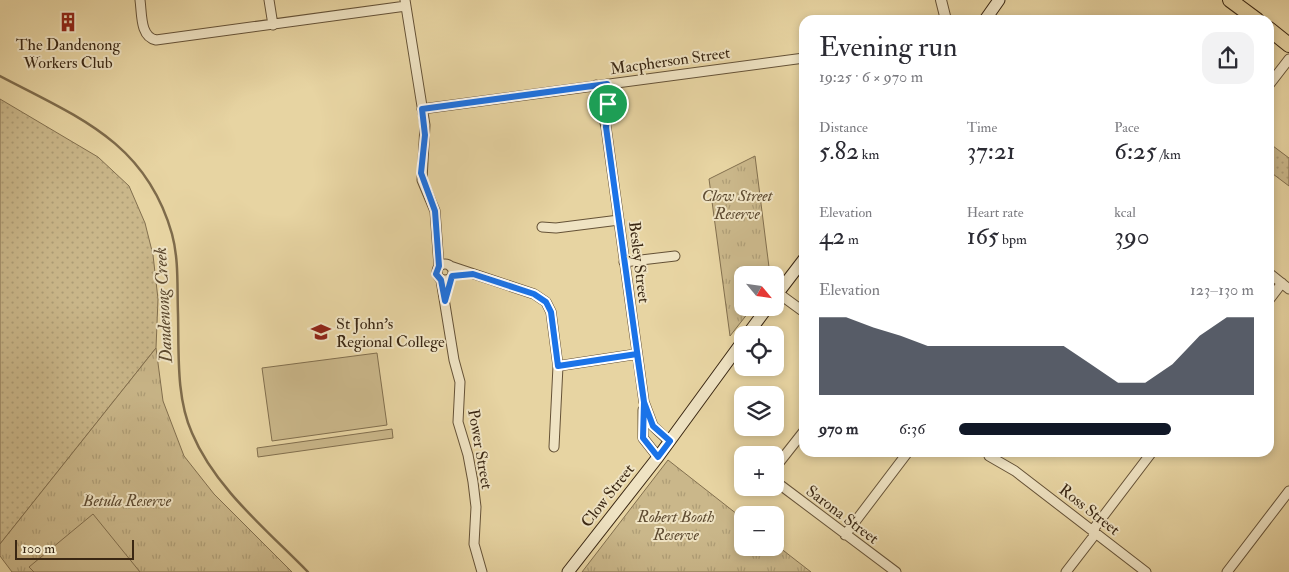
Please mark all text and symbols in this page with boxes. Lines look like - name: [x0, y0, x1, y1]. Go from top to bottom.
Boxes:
- building icon: The Dandenong Workers Club: [57, 11, 79, 33]
- text: Evening run: [819, 30, 957, 65]
- button: share: [1202, 32, 1254, 84]
- place label: The Dandenong Workers Club: [16, 35, 121, 73]
- street label: Macpherson Street: [609, 43, 731, 80]
- text: 19:25 · 6 × 970 m: [819, 67, 923, 87]
- pin: [587, 83, 629, 125]
- icon: arrive: [594, 90, 622, 118]
- text: Distance: [819, 119, 868, 136]
- text: Time: [967, 119, 997, 136]
- text: Pace: [1114, 119, 1139, 136]
- text: 5.82: [819, 136, 859, 167]
- text: 37:21: [967, 136, 1016, 167]
- text: 6:25: [1114, 136, 1157, 167]
- text: km: [859, 146, 879, 163]
- text: /km: [1157, 146, 1181, 163]
- park label: Clow Street Reserve: [702, 186, 774, 224]
- text: Elevation: [819, 204, 872, 221]
- text: Heart rate: [967, 204, 1024, 221]
- text: kcal: [1114, 204, 1136, 221]
- street label: Besley Street: [624, 220, 654, 304]
- text: 42: [819, 221, 845, 252]
- text: 165: [967, 221, 999, 252]
- text: 390: [1114, 221, 1150, 252]
- text: m: [845, 231, 859, 248]
- text: bpm: [999, 231, 1027, 248]
- water label: Dandenong Creek: [149, 247, 178, 364]
- north arrow: [734, 266, 784, 316]
- map controls: [734, 266, 784, 556]
- text: Elevation: [819, 280, 880, 300]
- text: 123–130 m: [1190, 280, 1254, 300]
- place label: St John's Regional College: [336, 314, 445, 352]
- school or university icon: St John's Regional College: [310, 321, 332, 343]
- button: locate: [734, 326, 784, 376]
- button: layers: [734, 386, 784, 436]
- street label: Power Street: [463, 408, 497, 491]
- text: 970 m: [819, 419, 858, 439]
- text: 6:36: [899, 419, 925, 439]
- button: +: [734, 446, 784, 496]
- street label: Clow Street: [577, 460, 639, 531]
- street label: Ross Street: [1055, 480, 1124, 540]
- street label: Sarona Street: [802, 481, 883, 549]
- park label: Betula Reserve: [82, 491, 172, 511]
- button: −: [734, 506, 784, 556]
- park label: Robert Booth Reserve: [637, 507, 714, 545]
- scale bar: [15, 537, 134, 560]
- text: 100 m: [22, 540, 55, 557]

